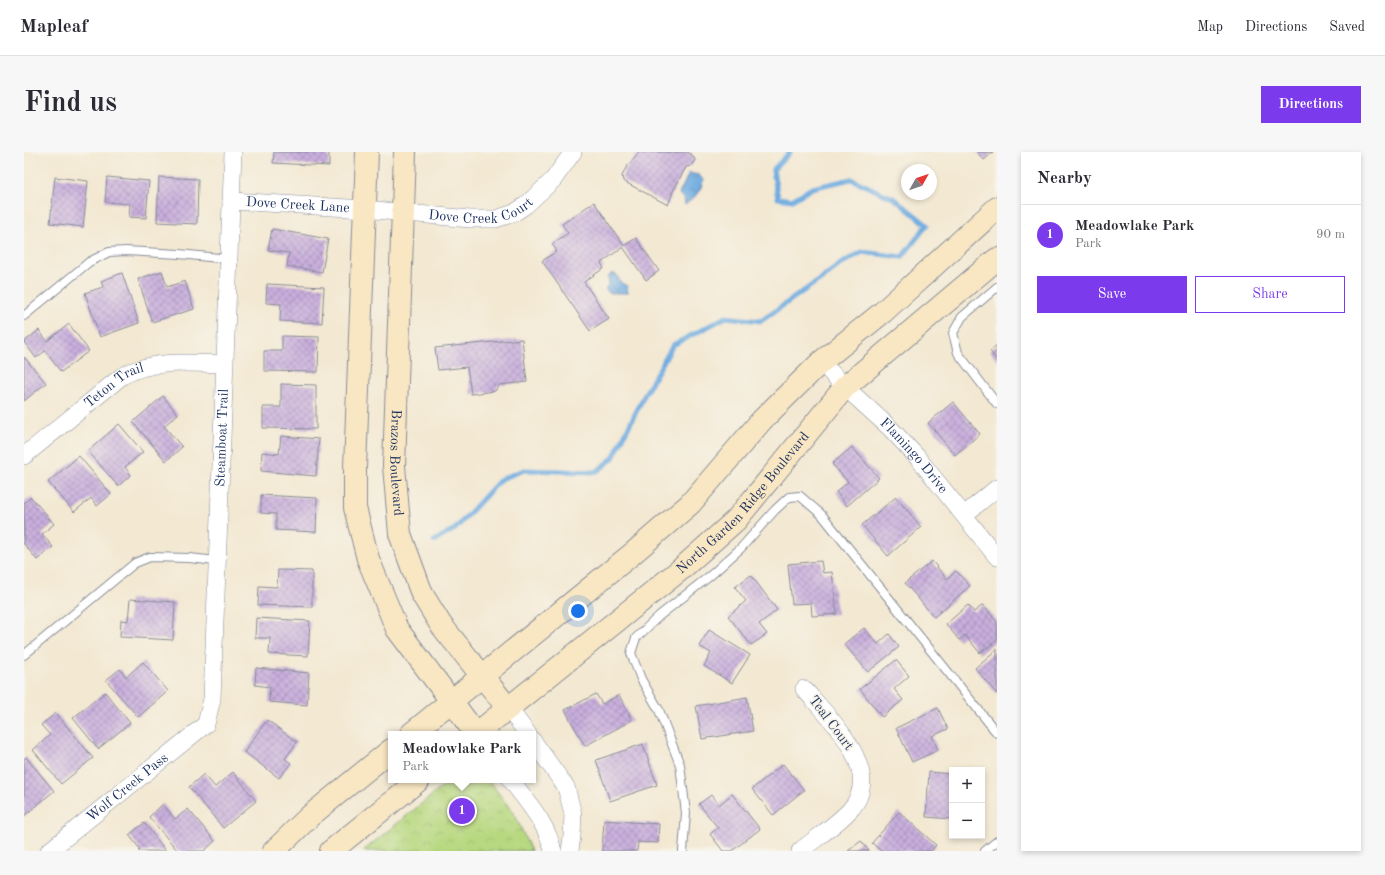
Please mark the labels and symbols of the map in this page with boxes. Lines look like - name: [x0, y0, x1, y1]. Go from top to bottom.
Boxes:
- north arrow: [901, 164, 937, 200]
- street label: Dove Creek Lane: [246, 195, 350, 215]
- street label: Dove Creek Court: [428, 195, 536, 226]
- street label: Teton Trail: [82, 361, 145, 411]
- street label: Steamboat Trail: [213, 388, 231, 487]
- street label: Brazos Boulevard: [387, 409, 405, 517]
- street label: Flamingo Drive: [877, 415, 950, 496]
- street label: North Garden Ridge Boulevard: [674, 429, 812, 576]
- your location: [568, 601, 588, 621]
- street label: Teal Court: [806, 693, 856, 753]
- street label: Wolf Creek Pass: [84, 751, 171, 824]
- pin: 1: [449, 796, 475, 826]

